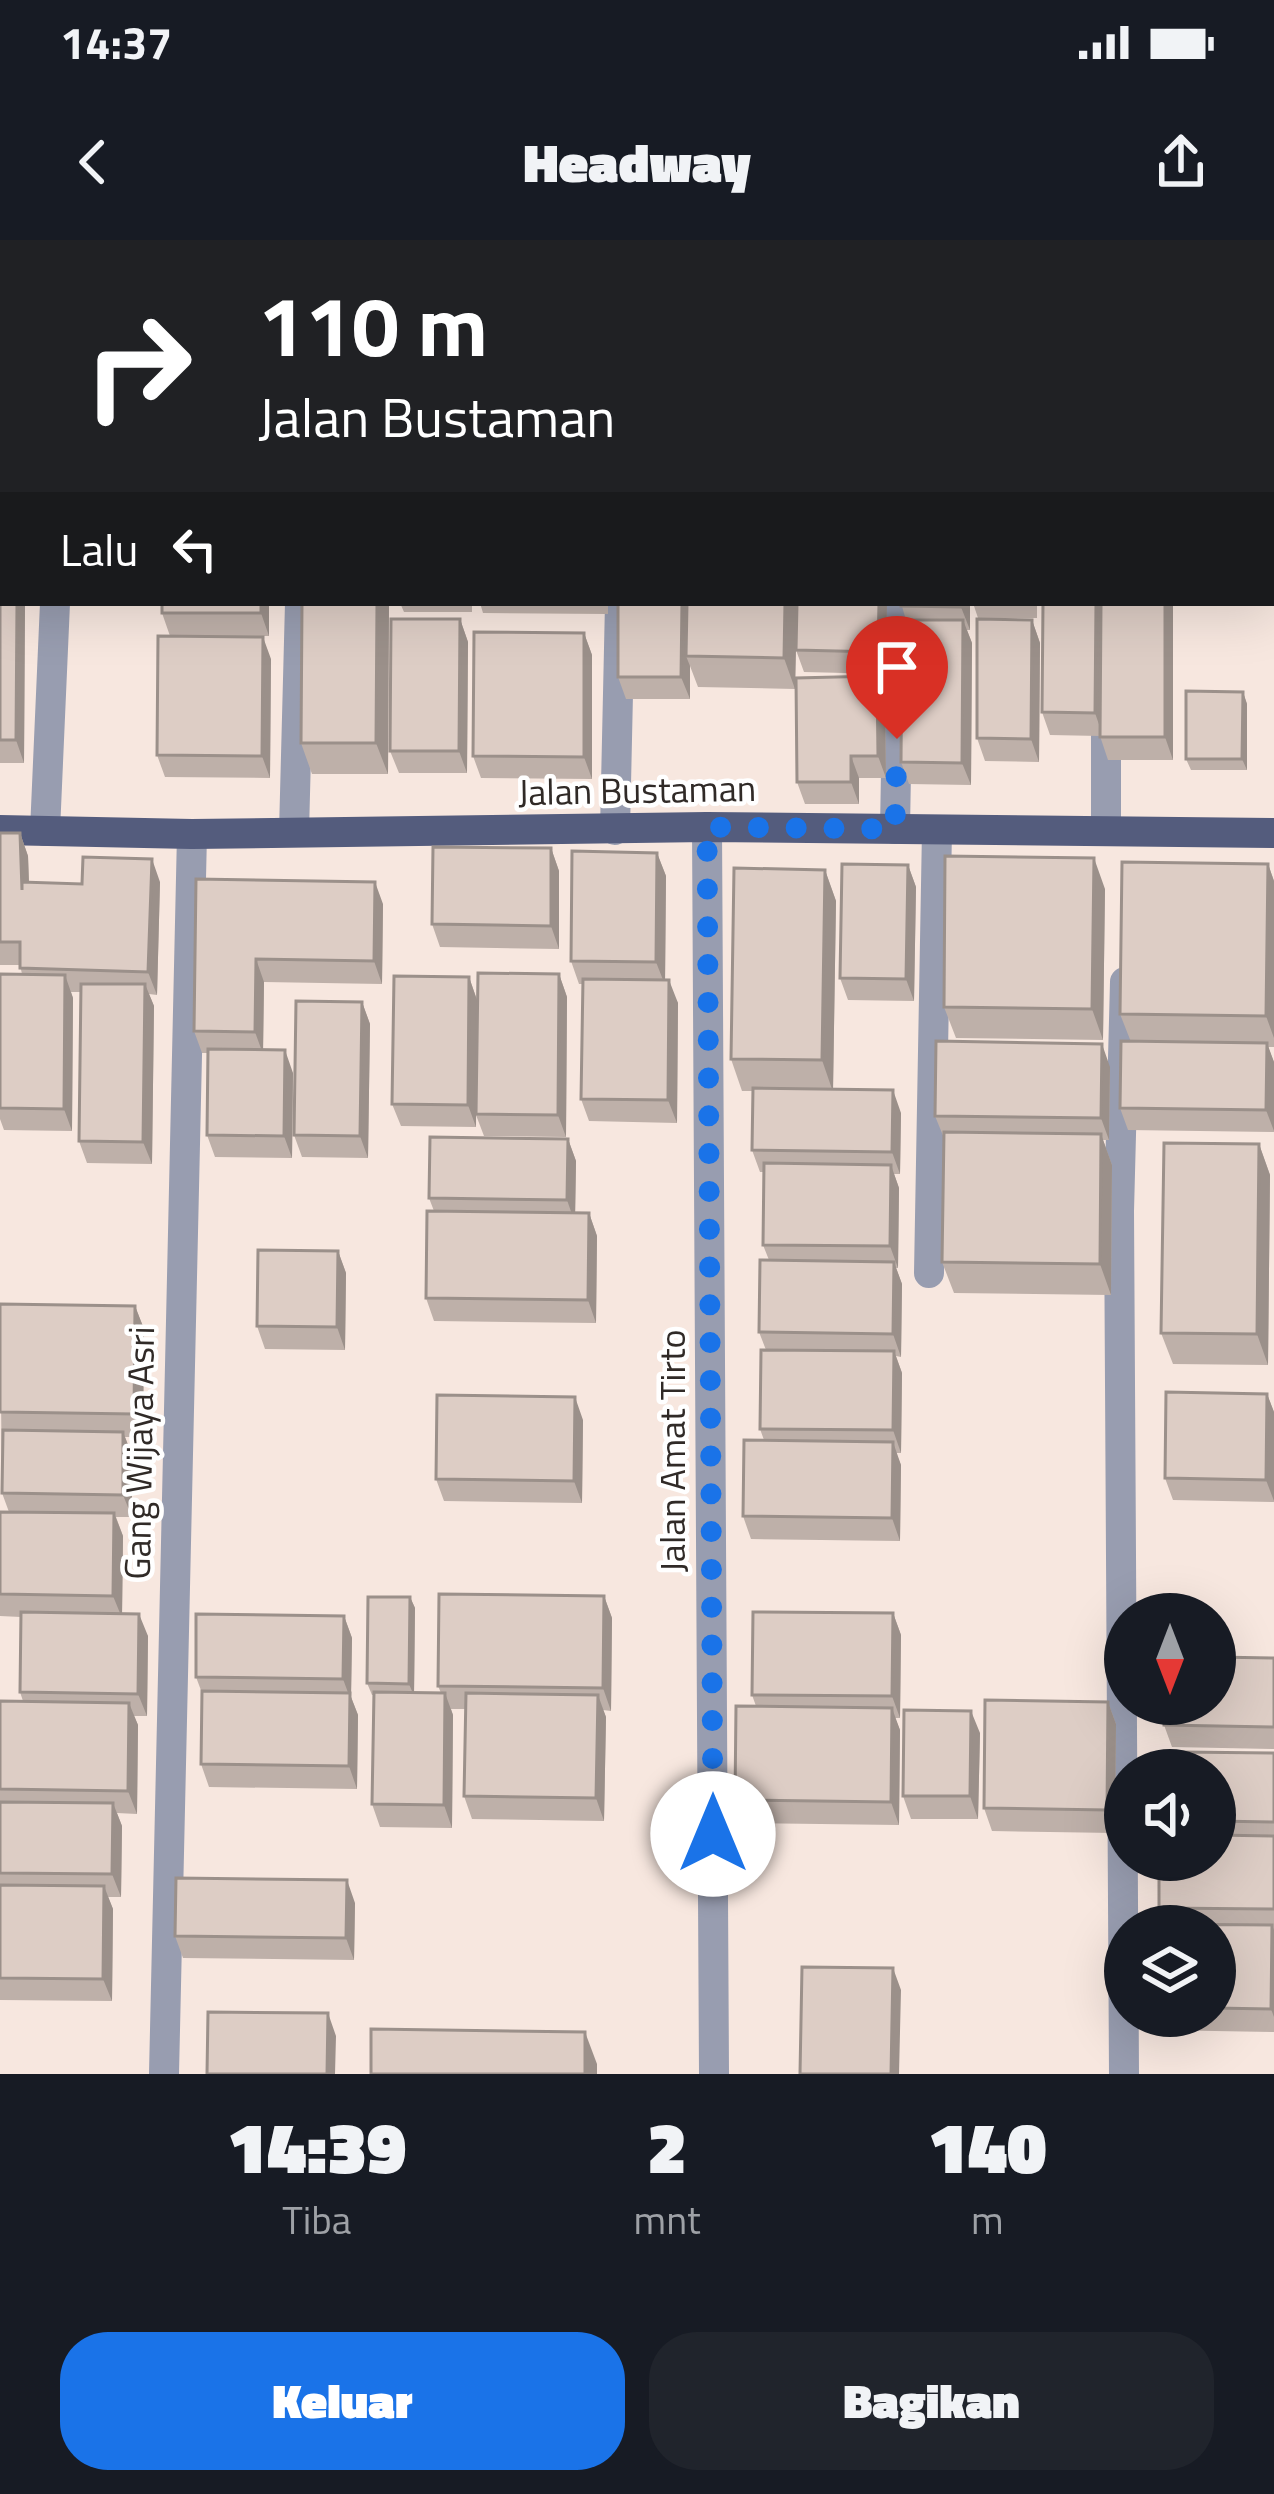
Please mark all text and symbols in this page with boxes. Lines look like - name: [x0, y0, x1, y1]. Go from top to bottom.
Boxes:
- text: 14:37: [60, 8, 172, 76]
- text: Headway: [523, 121, 751, 203]
- icon: back: [60, 129, 126, 195]
- icon: share: [1148, 129, 1214, 195]
- text: 110 m: [258, 261, 488, 389]
- icon: right: [60, 288, 216, 444]
- text: Jalan Bustaman: [258, 376, 615, 458]
- text: Lalu: [60, 515, 138, 583]
- icon: left: [162, 516, 228, 582]
- pin: [846, 616, 948, 739]
- icon: arrive: [864, 634, 930, 700]
- street label: Jalan Bustaman: [517, 760, 757, 819]
- street label: Gang Wijaya Asri: [109, 1326, 168, 1580]
- street label: Jalan Amat Tirto: [644, 1329, 699, 1573]
- north arrow: [1104, 1593, 1236, 1725]
- map controls: [1104, 1593, 1236, 2037]
- button: sound: [1104, 1749, 1236, 1881]
- position arrow: [650, 1771, 776, 1897]
- button: layers: [1104, 1905, 1236, 2037]
- text: 14:39: [227, 2091, 406, 2201]
- text: 2: [647, 2091, 687, 2201]
- text: 140: [928, 2091, 1047, 2201]
- text: Tiba: [282, 2190, 351, 2249]
- text: mnt: [634, 2190, 701, 2249]
- text: m: [971, 2190, 1004, 2249]
- button: Keluar: [60, 2332, 625, 2470]
- button: Bagikan: [649, 2332, 1214, 2470]

